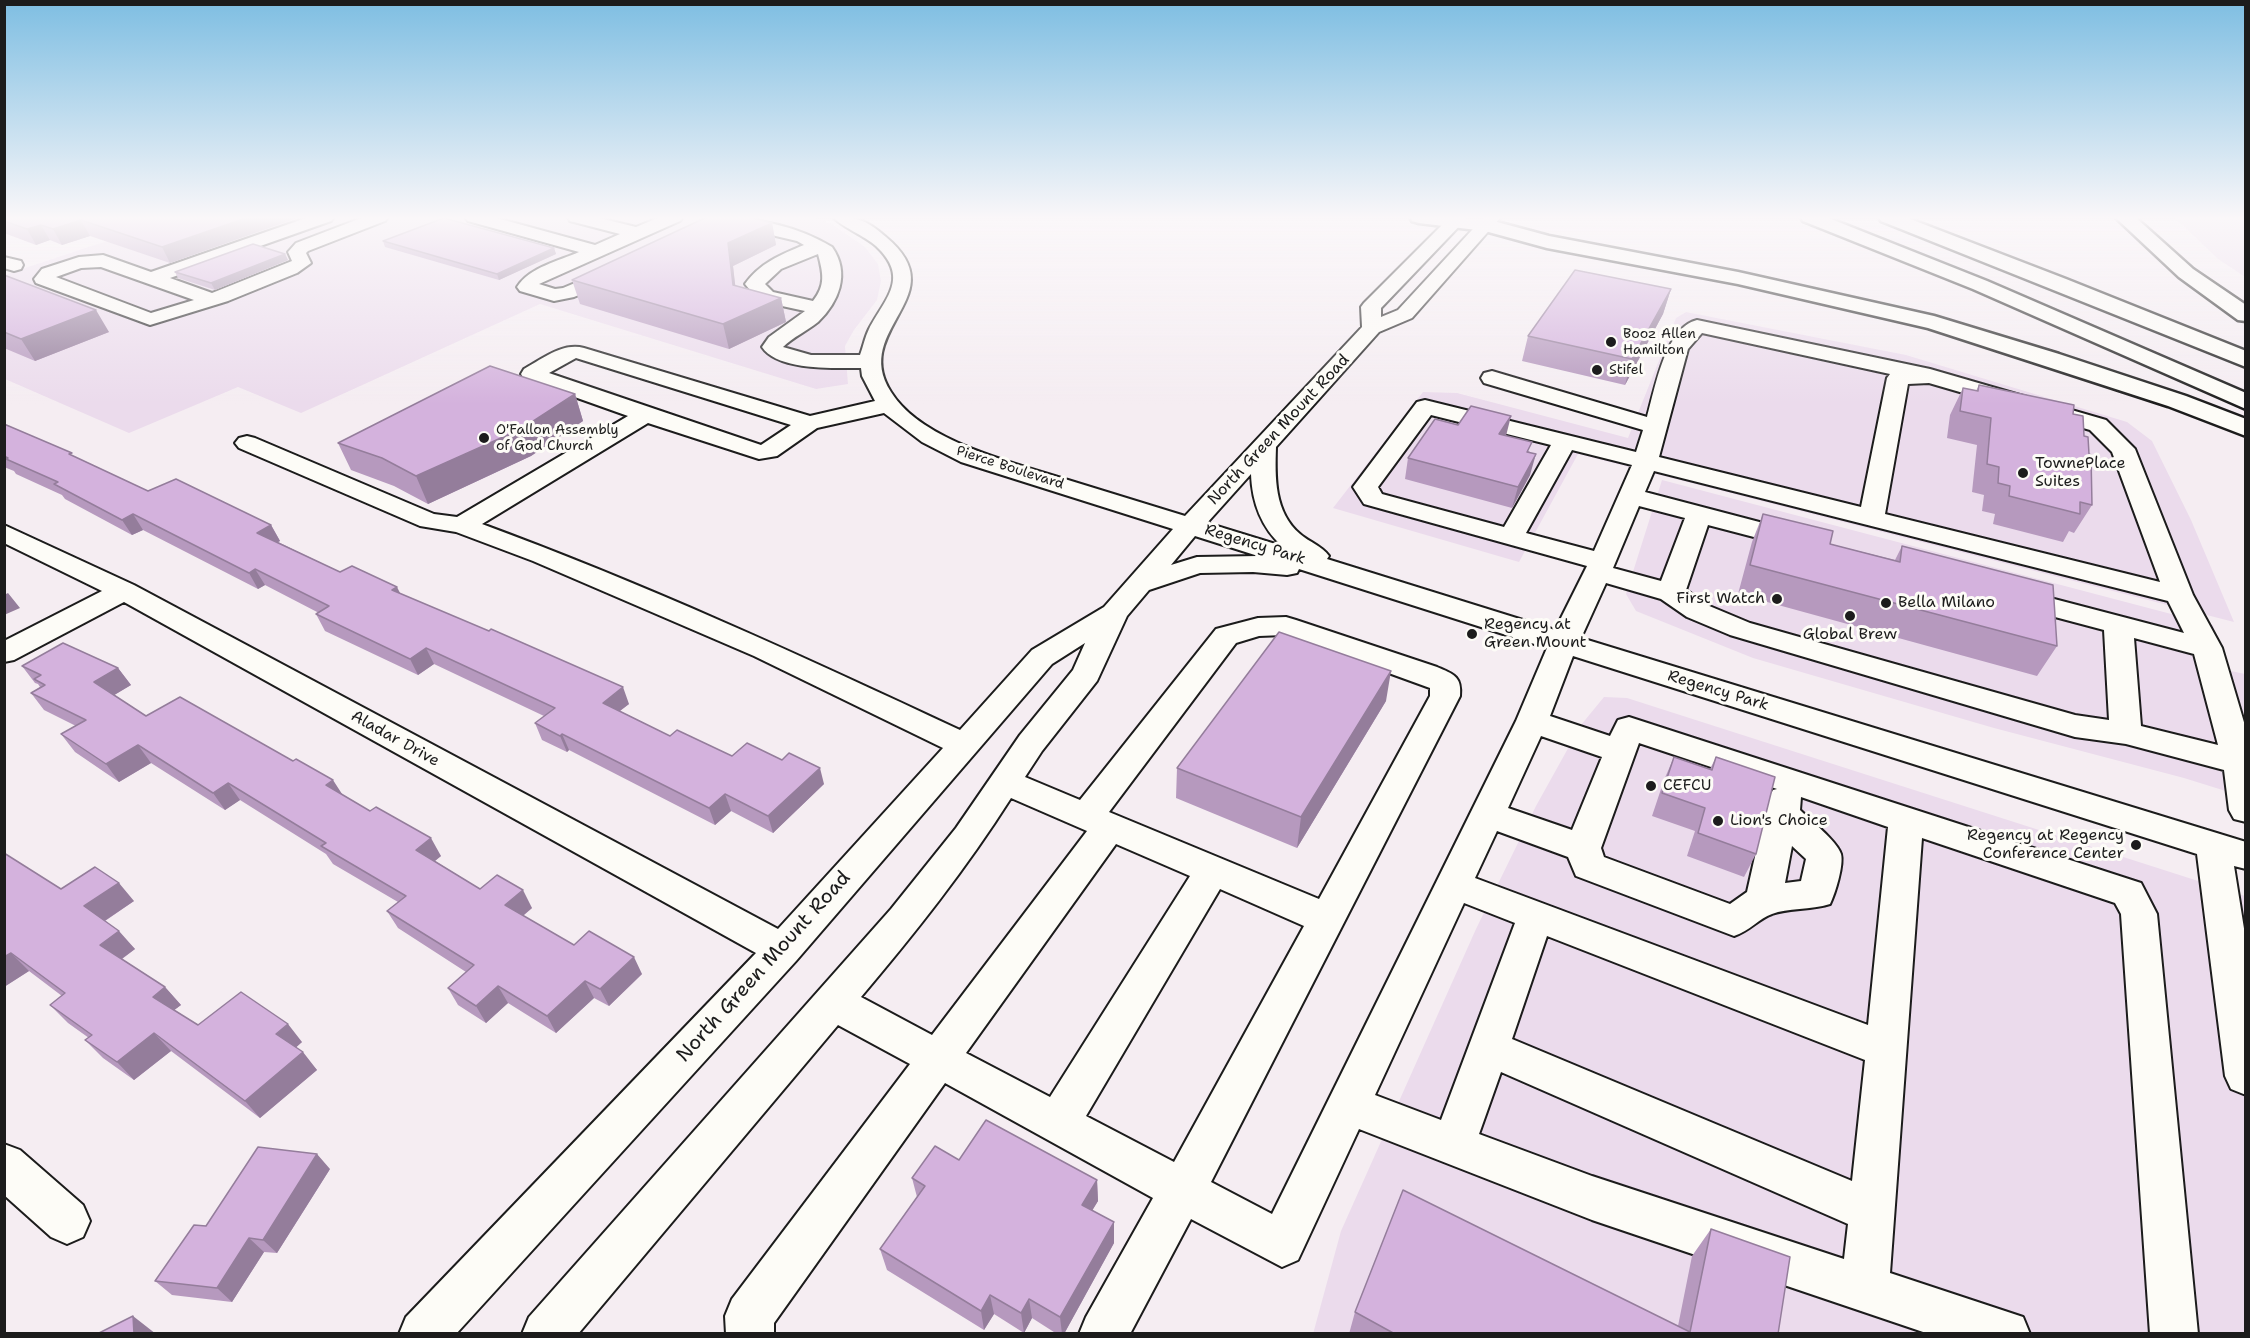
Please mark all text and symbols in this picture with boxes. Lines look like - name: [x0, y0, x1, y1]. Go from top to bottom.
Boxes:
- place label: Booz Allen Hamilton: [1623, 326, 1696, 358]
- marker: Booz Allen Hamilton: [1604, 335, 1618, 349]
- street label: North Green Mount Road: [1204, 351, 1354, 509]
- place label: Stifel: [1609, 362, 1643, 378]
- marker: Stifel: [1590, 363, 1604, 377]
- place label: O'Fallon Assembly of God Church: [496, 422, 619, 454]
- marker: O'Fallon Assembly of God Church: [477, 431, 491, 445]
- street label: Pierce Boulevard: [954, 443, 1066, 493]
- place label: TownePlace Suites: [2035, 454, 2126, 492]
- marker: TownePlace Suites: [2016, 466, 2030, 480]
- street label: Regency Park: [1202, 521, 1308, 569]
- place label: First Watch: [1676, 589, 1765, 609]
- marker: First Watch: [1770, 592, 1784, 606]
- place label: Bella Milano: [1898, 593, 1995, 613]
- marker: Bella Milano: [1879, 596, 1893, 610]
- marker: Global Brew: [1843, 609, 1857, 623]
- place label: Regency at Green Mount: [1484, 615, 1587, 653]
- place label: Global Brew: [1803, 625, 1897, 645]
- marker: Regency at Green Mount: [1465, 627, 1479, 641]
- street label: Regency Park: [1665, 667, 1771, 715]
- street label: Aladar Drive: [347, 707, 443, 771]
- place label: CEFCU: [1663, 776, 1711, 796]
- marker: CEFCU: [1644, 779, 1658, 793]
- place label: Lion's Choice: [1730, 811, 1828, 831]
- marker: Lion's Choice: [1711, 814, 1725, 828]
- place label: Regency at Regency Conference Center: [1967, 826, 2124, 864]
- marker: Regency at Regency Conference Center: [2129, 838, 2143, 852]
- street label: North Green Mount Road: [672, 867, 856, 1067]

